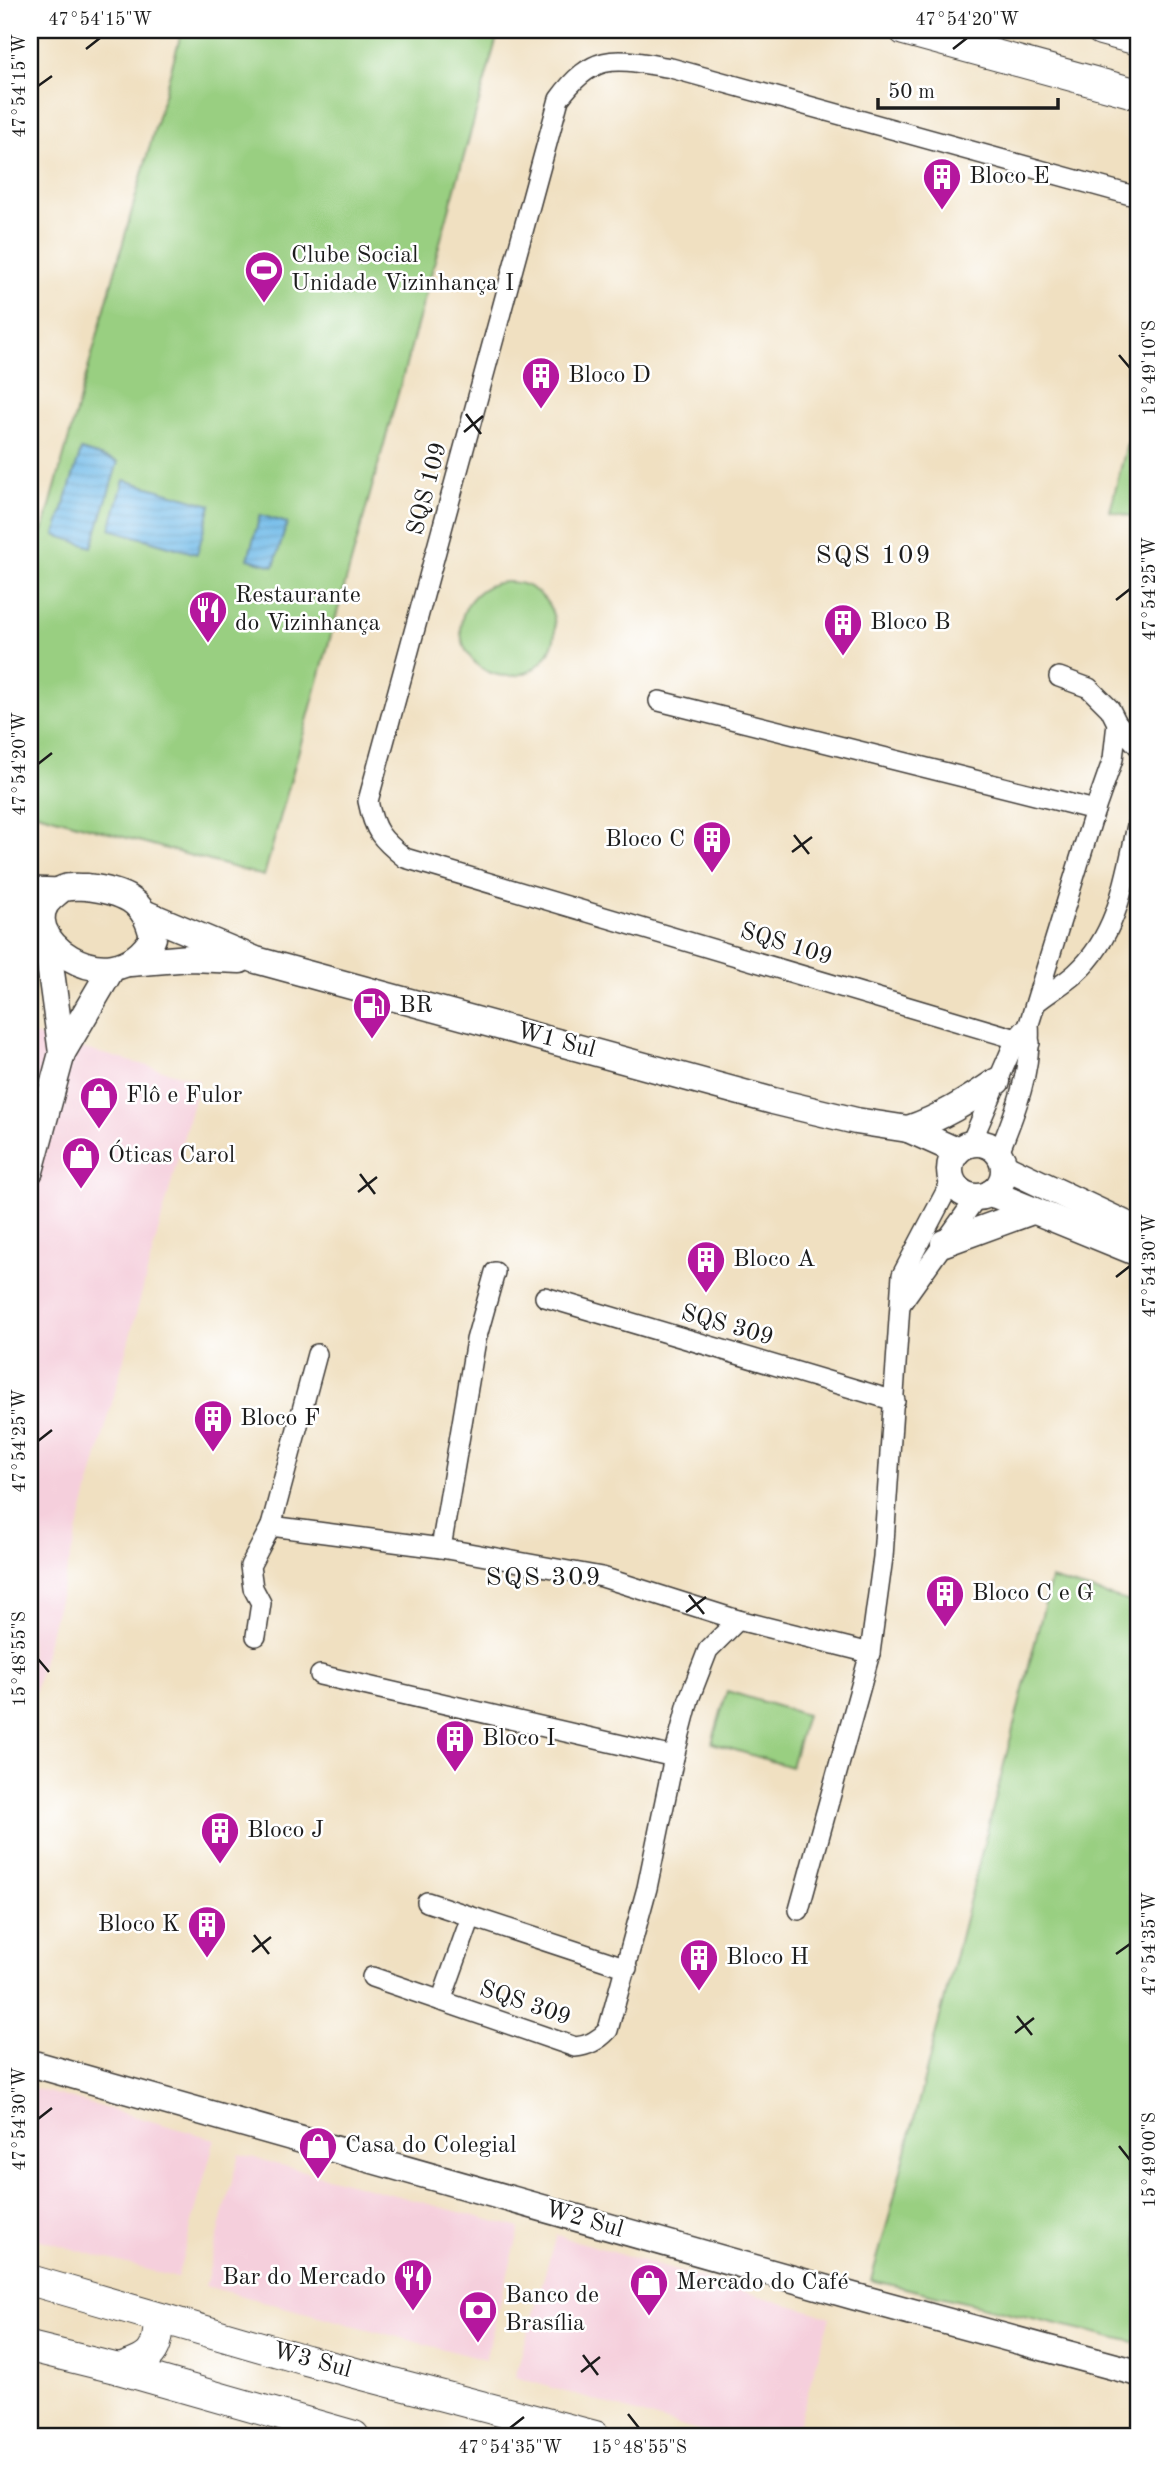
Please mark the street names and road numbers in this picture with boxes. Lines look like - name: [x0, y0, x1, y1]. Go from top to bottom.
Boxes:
- street label: SQS 109: [404, 440, 452, 538]
- street label: SQS 109: [737, 920, 835, 970]
- street label: W1 Sul: [514, 1019, 598, 1063]
- street label: SQS 309: [678, 1301, 776, 1351]
- street label: SQS 309: [476, 1977, 574, 2031]
- street label: W2 Sul: [542, 2197, 626, 2243]
- street label: W3 Sul: [270, 2339, 354, 2383]

